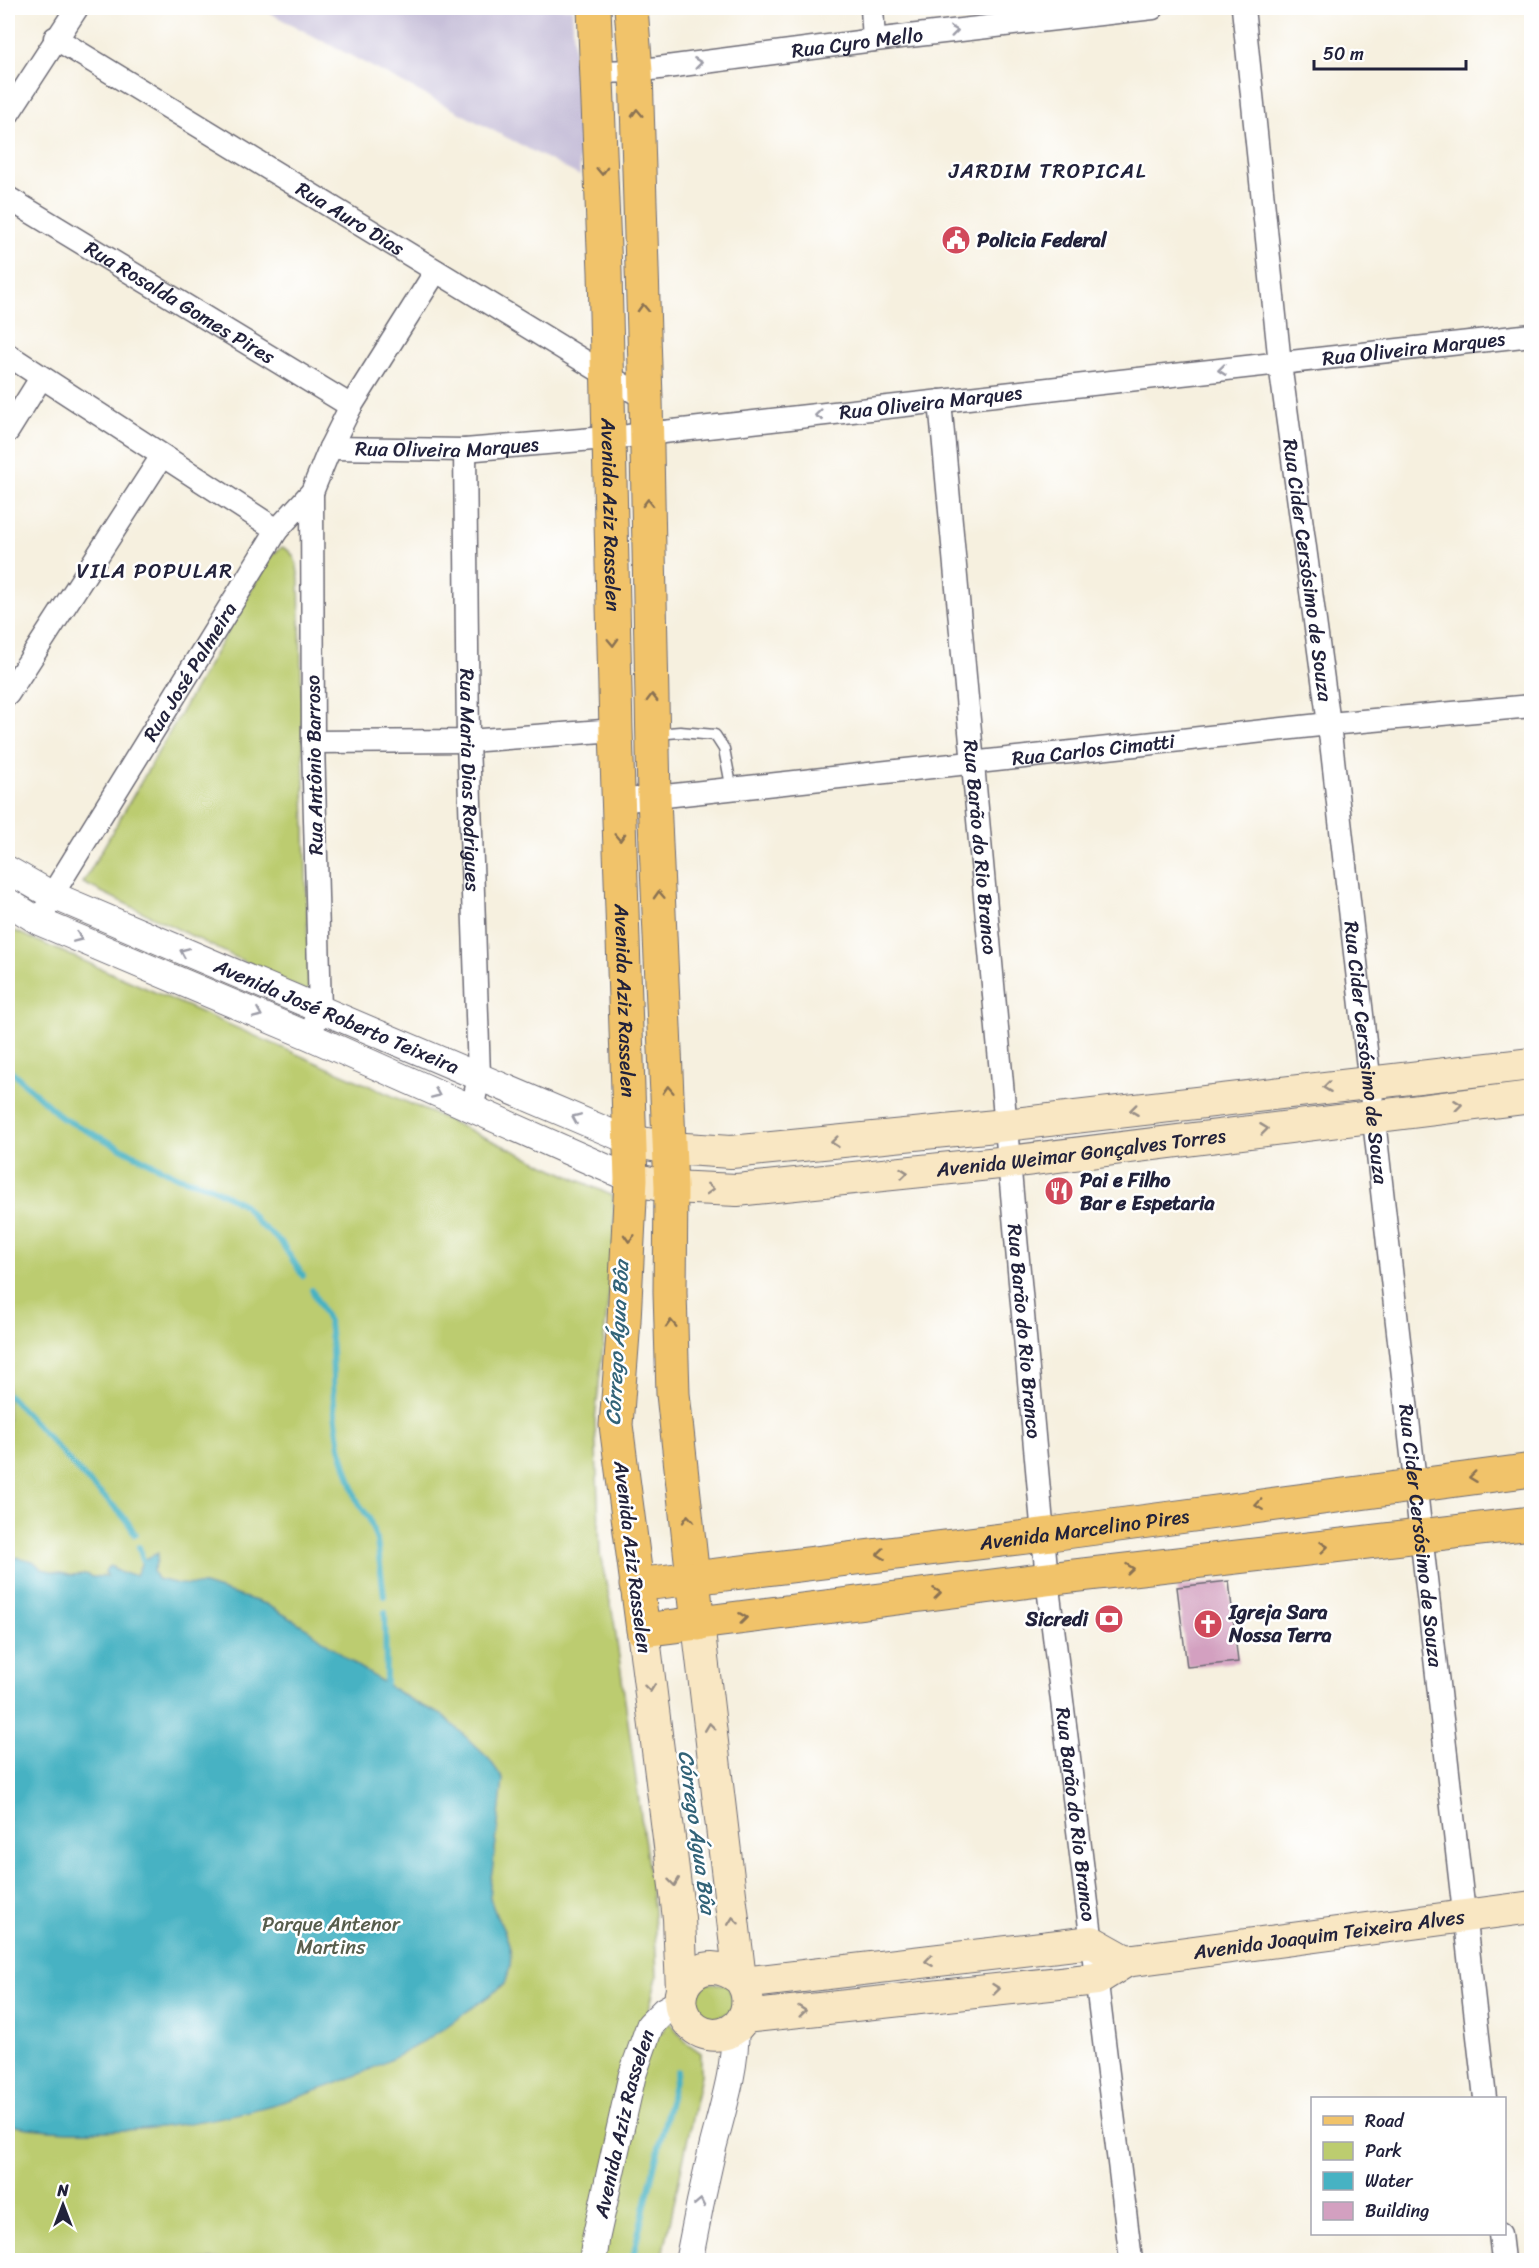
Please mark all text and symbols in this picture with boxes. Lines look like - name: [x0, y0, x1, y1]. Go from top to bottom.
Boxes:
- street label: Rua Cyro Mello: [789, 18, 925, 69]
- one-way arrow: [949, 25, 959, 37]
- scale bar: [1314, 33, 1466, 71]
- text: 50 m: [1323, 38, 1364, 70]
- one-way arrow: [693, 57, 703, 69]
- one-way arrow: [631, 109, 644, 118]
- district label: JARDIM TROPICAL: [948, 152, 1147, 190]
- one-way arrow: [595, 166, 608, 175]
- street label: Rua Auro Dias: [289, 172, 412, 266]
- place label: Policia Federal: [977, 223, 1108, 258]
- public building icon: Policia Federal: [940, 224, 972, 256]
- street label: Rua Rosalda Gomes Pires: [77, 231, 282, 374]
- one-way arrow: [637, 304, 650, 313]
- street label: Rua Oliveira Marques: [1320, 321, 1508, 376]
- one-way arrow: [1217, 363, 1226, 376]
- street label: Rua Oliveira Marques: [837, 375, 1025, 430]
- one-way arrow: [815, 408, 824, 421]
- street label: Avenida Aziz Rasselen: [590, 416, 630, 612]
- street label: Rua Oliveira Marques: [355, 427, 541, 468]
- street label: Rua Cider Cersósimo de Souza: [1272, 437, 1343, 705]
- one-way arrow: [642, 498, 655, 507]
- district label: VILA POPULAR: [77, 552, 233, 590]
- street label: Rua José Palmeira: [134, 595, 247, 749]
- one-way arrow: [607, 637, 620, 646]
- street label: Rua Maria Dias Rodrigues: [449, 668, 490, 893]
- street label: Rua Antônio Barroso: [295, 675, 334, 855]
- one-way arrow: [646, 693, 658, 702]
- street label: Rua Carlos Cimatti: [1010, 724, 1178, 776]
- street label: Rua Barão do Rio Branco: [953, 738, 1007, 956]
- one-way arrow: [614, 832, 626, 841]
- one-way arrow: [652, 890, 665, 899]
- street label: Avenida Aziz Rasselen: [604, 902, 645, 1098]
- street label: Rua Cider Cersósimo de Souza: [1334, 919, 1398, 1187]
- one-way arrow: [72, 931, 83, 943]
- one-way arrow: [180, 947, 191, 959]
- street label: Avenida José Roberto Teixeira: [207, 949, 465, 1084]
- one-way arrow: [251, 1007, 262, 1019]
- one-way arrow: [1323, 1081, 1332, 1093]
- one-way arrow: [661, 1085, 674, 1094]
- one-way arrow: [429, 1086, 440, 1098]
- one-way arrow: [1453, 1099, 1462, 1112]
- one-way arrow: [1129, 1103, 1138, 1116]
- one-way arrow: [572, 1113, 583, 1125]
- street label: Avenida Weimar Gonçalves Torres: [934, 1118, 1228, 1187]
- one-way arrow: [1260, 1123, 1269, 1136]
- one-way arrow: [831, 1135, 840, 1148]
- place label: Pai e Filho Bar e Espetaria: [1080, 1163, 1216, 1221]
- one-way arrow: [899, 1167, 908, 1180]
- restaurant icon: Pai e Filho Bar e Espetaria: [1043, 1175, 1075, 1207]
- one-way arrow: [705, 1183, 714, 1196]
- street label: Rua Barão do Rio Branco: [997, 1222, 1051, 1440]
- one-way arrow: [623, 1233, 636, 1242]
- water label: Córrego Água Bôa: [594, 1257, 640, 1426]
- one-way arrow: [664, 1320, 677, 1329]
- street label: Rua Cider Cersósimo de Souza: [1388, 1402, 1453, 1670]
- street label: Avenida Aziz Rasselen: [603, 1458, 662, 1655]
- one-way arrow: [1469, 1471, 1478, 1483]
- one-way arrow: [1255, 1498, 1264, 1511]
- street label: Avenida Marcelino Pires: [977, 1499, 1192, 1561]
- one-way arrow: [681, 1514, 694, 1523]
- one-way arrow: [1319, 1542, 1328, 1554]
- one-way arrow: [876, 1548, 885, 1560]
- one-way arrow: [1125, 1563, 1135, 1576]
- one-way arrow: [932, 1587, 941, 1600]
- place label: Igreja Sara Nossa Terra: [1228, 1595, 1332, 1653]
- place label: Sicredi: [1024, 1602, 1089, 1637]
- bank icon: Sicredi: [1093, 1603, 1125, 1635]
- church icon: Igreja Sara Nossa Terra: [1192, 1608, 1224, 1640]
- one-way arrow: [739, 1612, 748, 1625]
- one-way arrow: [644, 1684, 656, 1693]
- street label: Rua Barão do Rio Branco: [1045, 1705, 1106, 1924]
- one-way arrow: [704, 1722, 717, 1731]
- water label: Córrego Água Bôa: [667, 1748, 728, 1919]
- one-way arrow: [667, 1877, 680, 1887]
- street label: Avenida Joaquim Teixeira Alves: [1190, 1899, 1468, 1970]
- park label: Parque Antenor Martins: [262, 1907, 401, 1965]
- one-way arrow: [727, 1916, 740, 1925]
- one-way arrow: [925, 1954, 934, 1967]
- one-way arrow: [992, 1983, 1001, 1996]
- one-way arrow: [798, 2005, 807, 2017]
- street label: Avenida Aziz Rasselen: [584, 2024, 665, 2222]
- legend: [1311, 2097, 1506, 2235]
- text: Road: [1365, 2105, 1405, 2137]
- text: Park: [1365, 2135, 1402, 2167]
- text: Water: [1365, 2165, 1414, 2197]
- north arrow: [33, 2175, 93, 2235]
- text: N: [56, 2176, 69, 2205]
- text: Building: [1365, 2195, 1429, 2227]
- one-way arrow: [693, 2198, 706, 2208]

